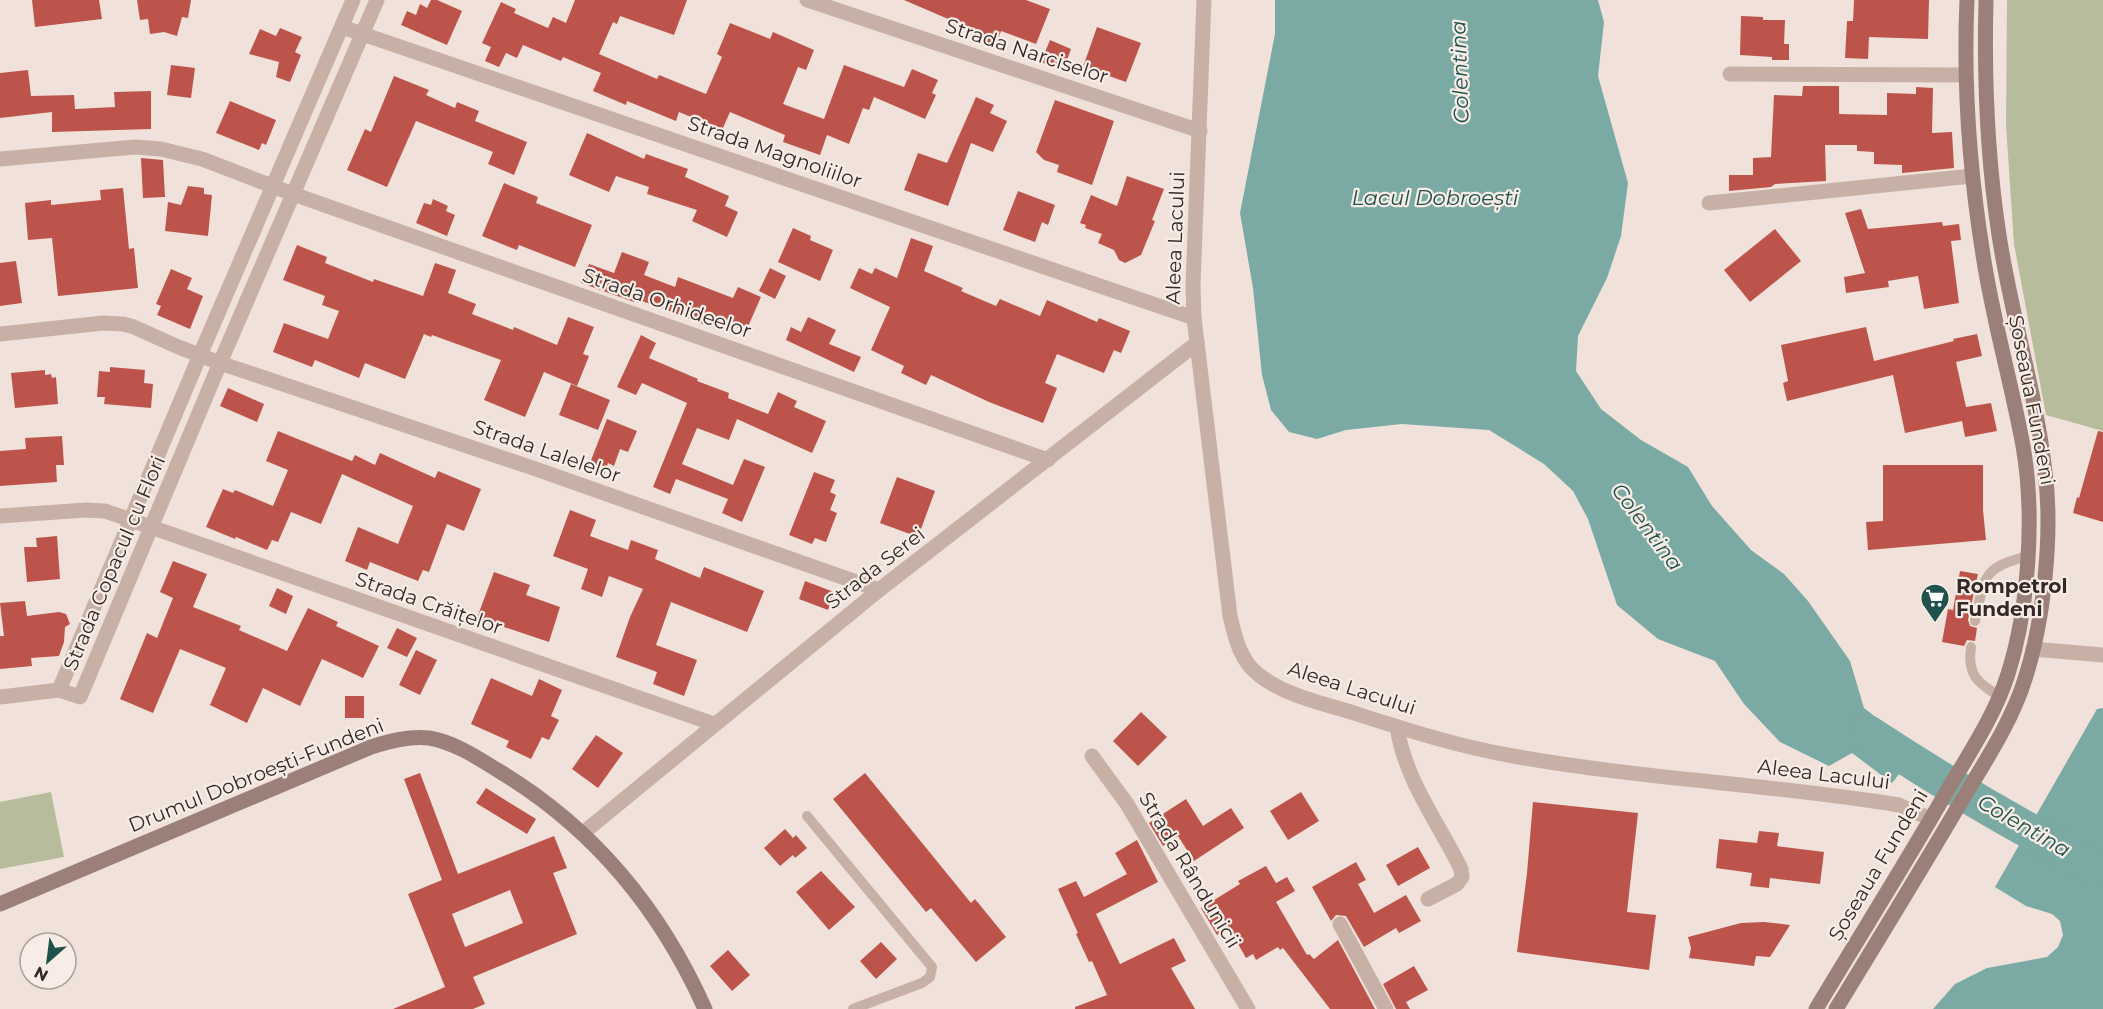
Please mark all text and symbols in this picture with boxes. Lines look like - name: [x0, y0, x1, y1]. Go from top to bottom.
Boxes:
- street label: Strada Narciselor: [942, 13, 1112, 89]
- water label: Colentina: [1445, 20, 1474, 124]
- street label: Strada Magnoliilor: [685, 111, 865, 193]
- street label: Aleea Lacului: [1161, 171, 1189, 305]
- water label: Lacul Dobroești: [1352, 185, 1519, 211]
- street label: Strada Orhideelor: [579, 263, 755, 343]
- street label: Șoseaua Fundeni: [2003, 313, 2060, 487]
- street label: Strada Lalelelor: [470, 415, 624, 487]
- street label: Strada Copacul cu Flori: [58, 452, 170, 674]
- water label: Colentina: [1606, 478, 1688, 575]
- street label: Strada Serei: [820, 522, 930, 614]
- street label: Strada Crăițelor: [352, 567, 506, 640]
- place label: Rompetrol Fundeni: [1956, 574, 2067, 621]
- supermarket icon: Rompetrol Fundeni: [1919, 582, 1951, 624]
- street label: Aleea Lacului: [1285, 656, 1419, 720]
- street label: Drumul Dobroești-Fundeni: [125, 713, 387, 838]
- street label: Aleea Lacului: [1756, 754, 1892, 794]
- street label: Șoseaua Fundeni: [1823, 785, 1934, 946]
- street label: Strada Rândunicii: [1134, 788, 1246, 952]
- water label: Colentina: [1973, 789, 2075, 862]
- north arrow: [18, 931, 78, 991]
- text: N: [31, 962, 51, 985]

